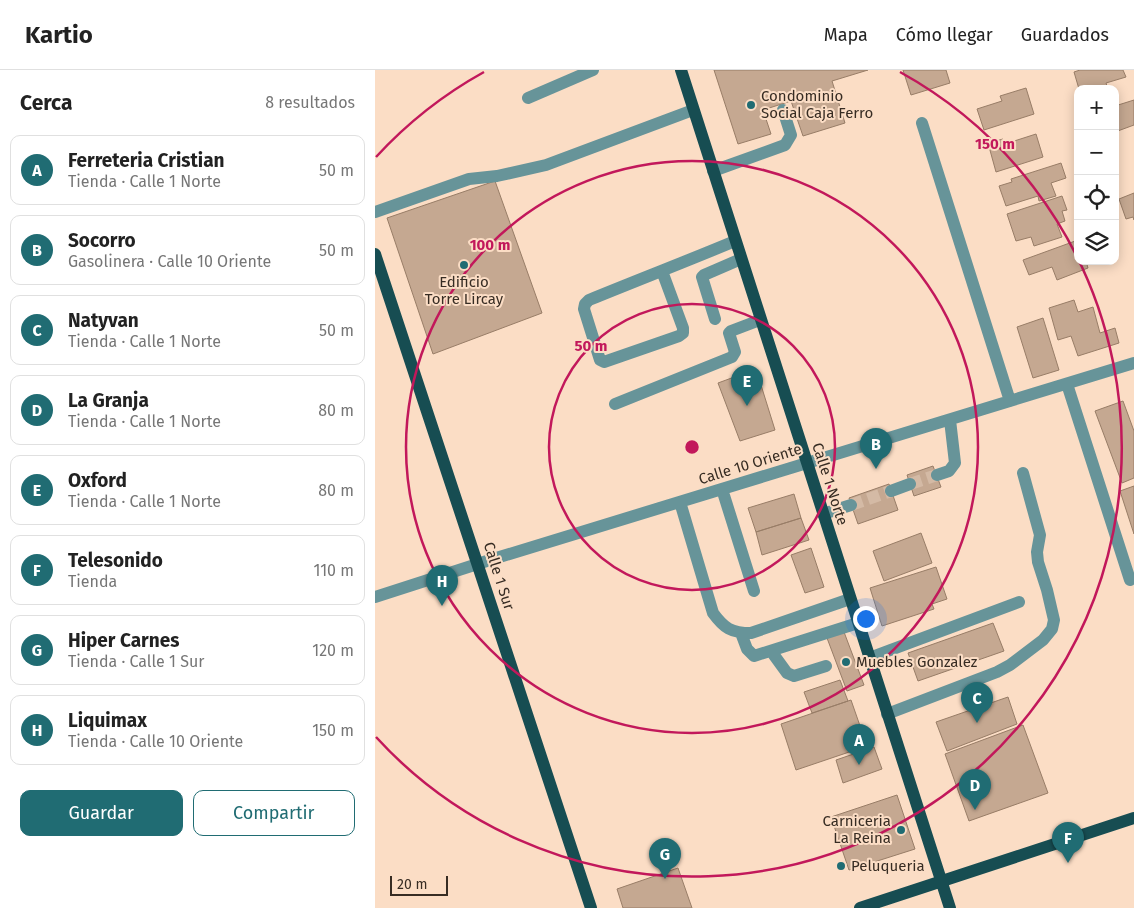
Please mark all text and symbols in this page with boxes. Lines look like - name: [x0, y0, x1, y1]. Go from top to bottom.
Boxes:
- text: Kartio: [25, 21, 93, 49]
- text: Mapa: [824, 24, 868, 46]
- text: Cómo llegar: [896, 24, 993, 46]
- text: Guardados: [1021, 24, 1109, 46]
- map controls: [1074, 85, 1119, 265]
- button: +: [1074, 85, 1119, 130]
- place label: Condominio Social Caja Ferro: [761, 87, 873, 122]
- text: Cerca: [20, 90, 72, 116]
- text: 8 resultados: [265, 93, 355, 112]
- marker: Condominio Social Caja Ferro: [745, 99, 757, 111]
- button: −: [1074, 130, 1119, 175]
- text: 150 m: [975, 135, 1015, 153]
- text: Ferreteria Cristian: [68, 149, 225, 172]
- text: A: [32, 161, 42, 180]
- text: 50 m: [319, 161, 354, 180]
- text: Tienda · Calle 1 Norte: [68, 172, 221, 191]
- button: locate: [1074, 175, 1119, 220]
- button: layers: [1074, 220, 1119, 265]
- text: Socorro: [68, 229, 136, 252]
- text: 100 m: [470, 236, 510, 254]
- text: B: [32, 241, 42, 260]
- text: 50 m: [319, 241, 354, 260]
- text: Gasolinera · Calle 10 Oriente: [68, 252, 271, 271]
- marker: Edificio Torre Lircay: [458, 259, 470, 271]
- place label: Edificio Torre Lircay: [425, 273, 504, 308]
- text: Natyvan: [68, 309, 139, 332]
- text: C: [32, 321, 42, 340]
- text: 50 m: [319, 321, 354, 340]
- text: Tienda · Calle 1 Norte: [68, 332, 221, 351]
- text: 50 m: [574, 337, 608, 355]
- pin: E: [731, 365, 763, 406]
- text: La Granja: [68, 389, 149, 412]
- text: D: [32, 401, 42, 420]
- text: 80 m: [318, 401, 354, 420]
- text: Tienda · Calle 1 Norte: [68, 412, 221, 431]
- pin: B: [860, 428, 892, 469]
- centre of rings: [683, 438, 701, 456]
- street label: Calle 10 Oriente: [696, 440, 804, 488]
- street label: Calle 1 Norte: [808, 440, 852, 528]
- text: Oxford: [68, 469, 127, 492]
- text: E: [33, 481, 41, 500]
- text: 80 m: [318, 481, 354, 500]
- text: Tienda · Calle 1 Norte: [68, 492, 221, 511]
- street label: Calle 1 Sur: [480, 540, 518, 612]
- text: Telesonido: [68, 549, 163, 572]
- text: F: [33, 561, 41, 580]
- text: 110 m: [313, 561, 354, 580]
- pin: H: [426, 565, 458, 606]
- text: Tienda: [68, 572, 117, 591]
- your location: [853, 606, 879, 632]
- text: Hiper Carnes: [68, 629, 179, 652]
- text: G: [32, 641, 42, 660]
- text: 120 m: [312, 641, 354, 660]
- text: Tienda · Calle 1 Sur: [68, 652, 204, 671]
- place label: Muebles Gonzalez: [856, 653, 978, 671]
- marker: Muebles Gonzalez: [840, 656, 852, 668]
- pin: C: [961, 682, 993, 723]
- text: Liquimax: [68, 709, 147, 732]
- text: H: [32, 721, 42, 740]
- text: 150 m: [312, 721, 354, 740]
- pin: A: [843, 724, 875, 765]
- text: Tienda · Calle 10 Oriente: [68, 732, 243, 751]
- pin: D: [959, 769, 991, 810]
- button: Guardar: [20, 790, 183, 836]
- button: Compartir: [193, 790, 355, 836]
- place label: Carniceria La Reina: [823, 812, 891, 847]
- pin: F: [1052, 822, 1084, 863]
- marker: Carniceria La Reina: [895, 824, 907, 836]
- pin: G: [649, 838, 681, 879]
- place label: Peluqueria: [851, 857, 925, 875]
- marker: Peluqueria: [835, 860, 847, 872]
- scale bar: [390, 873, 447, 896]
- text: 20 m: [397, 876, 427, 893]

